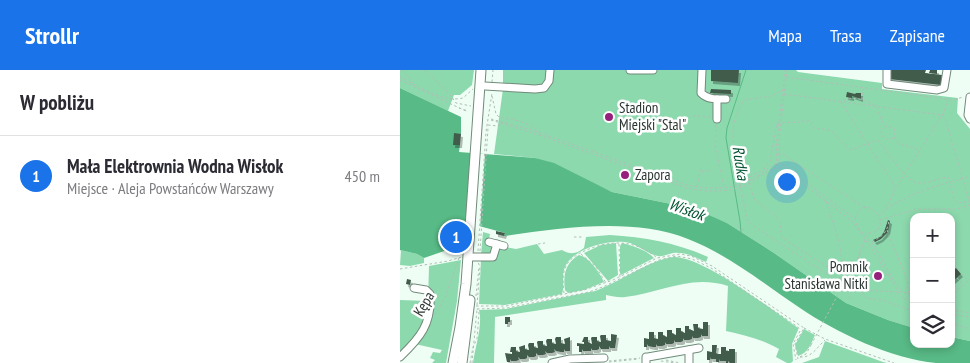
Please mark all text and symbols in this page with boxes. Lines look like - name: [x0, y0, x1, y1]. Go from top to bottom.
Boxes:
- text: Strollr: [25, 20, 79, 51]
- text: Mapa: [768, 24, 802, 47]
- text: Trasa: [830, 24, 862, 47]
- text: Zapisane: [890, 24, 945, 47]
- text: W pobliżu: [20, 89, 94, 116]
- place label: Stadion Miejski "Stal": [619, 98, 686, 134]
- marker: Stadion Miejski "Stal": [603, 111, 615, 123]
- water label: Rudka: [728, 145, 754, 183]
- text: Mała Elektrownia Wodna Wisłok: [67, 154, 283, 178]
- place label: Zapora: [635, 165, 670, 184]
- text: 1: [32, 166, 40, 186]
- text: 450 m: [345, 166, 380, 186]
- marker: Zapora: [619, 169, 631, 181]
- your location: [774, 169, 800, 195]
- text: Miejsce · Aleja Powstańców Warszawy: [67, 178, 274, 198]
- water label: Wisłok: [666, 193, 709, 225]
- map controls: [910, 213, 955, 348]
- button: +: [910, 213, 955, 258]
- pin: 1: [440, 218, 472, 256]
- place label: Pomnik Stanisława Nitki: [784, 257, 868, 293]
- button: −: [910, 258, 955, 303]
- marker: Pomnik Stanisława Nitki: [872, 270, 884, 282]
- street label: Kępa: [409, 288, 438, 320]
- button: layers: [910, 303, 955, 348]

